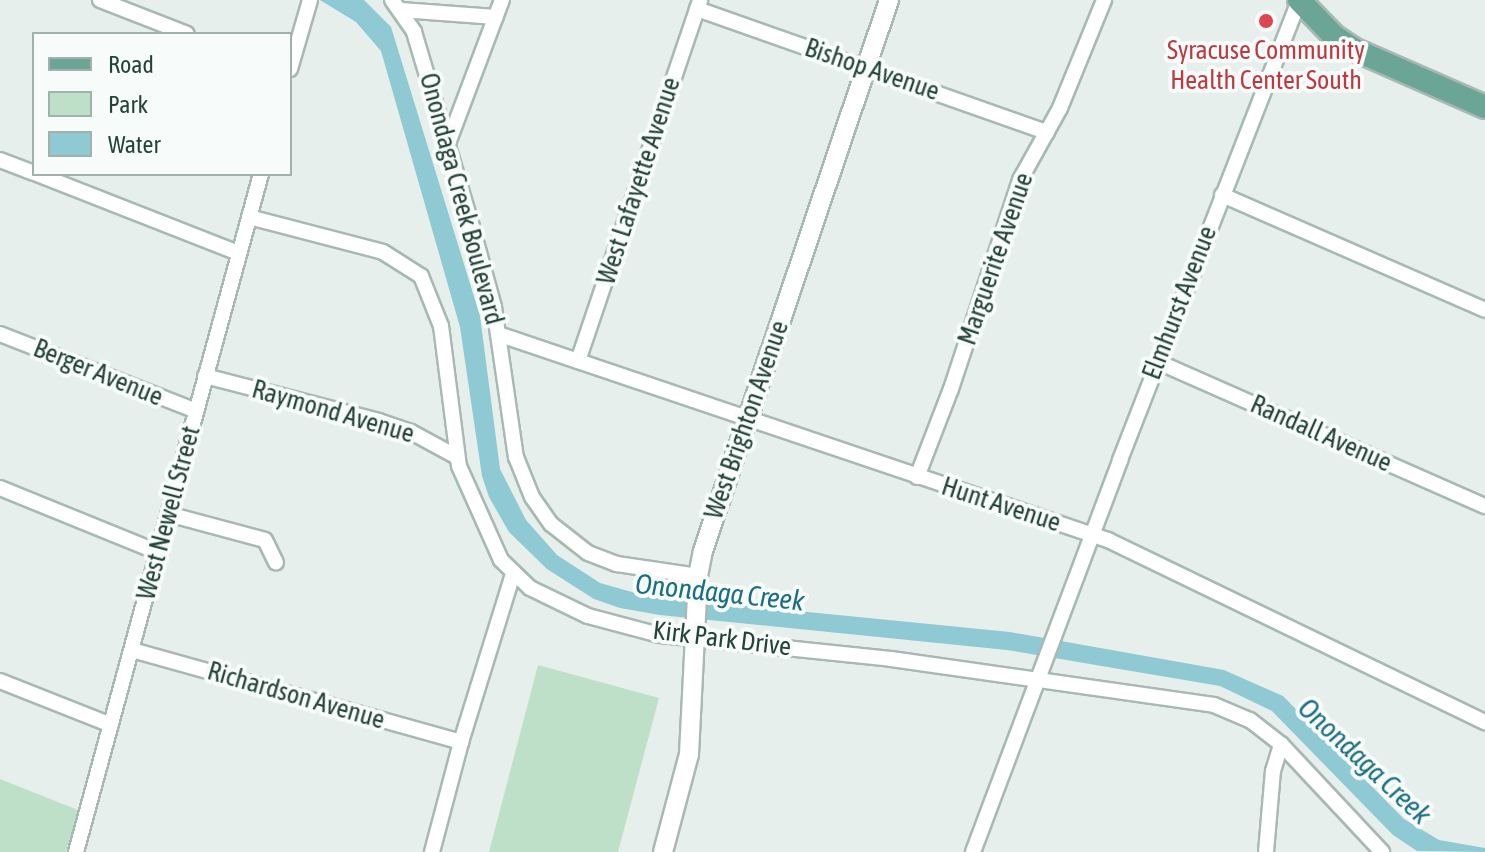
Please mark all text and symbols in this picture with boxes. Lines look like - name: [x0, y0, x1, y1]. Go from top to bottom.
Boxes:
- marker: Syracuse Community Health Center South: [1255, 10, 1277, 32]
- legend: [32, 32, 292, 176]
- street label: Bishop Avenue: [801, 32, 943, 108]
- place label: Syracuse Community Health Center South: [1167, 35, 1365, 96]
- text: Road: [108, 51, 154, 78]
- street label: Onondaga Creek Boulevard: [412, 70, 510, 328]
- street label: West Lafayette Avenue: [591, 74, 687, 288]
- text: Park: [108, 91, 148, 118]
- text: Water: [108, 131, 161, 158]
- street label: Marguerite Avenue: [952, 169, 1040, 349]
- street label: Elmhurst Avenue: [1136, 222, 1224, 384]
- street label: West Brighton Avenue: [698, 317, 796, 523]
- street label: Berger Avenue: [29, 333, 167, 413]
- street label: Raymond Avenue: [248, 374, 418, 450]
- street label: Randall Avenue: [1245, 389, 1397, 479]
- street label: West Newell Street: [131, 423, 207, 603]
- street label: Hunt Avenue: [938, 471, 1064, 539]
- water label: Onondaga Creek: [634, 566, 806, 618]
- street label: Kirk Park Drive: [651, 615, 793, 663]
- street label: Richardson Avenue: [204, 656, 388, 736]
- water label: Onondaga Creek: [1292, 691, 1438, 831]

